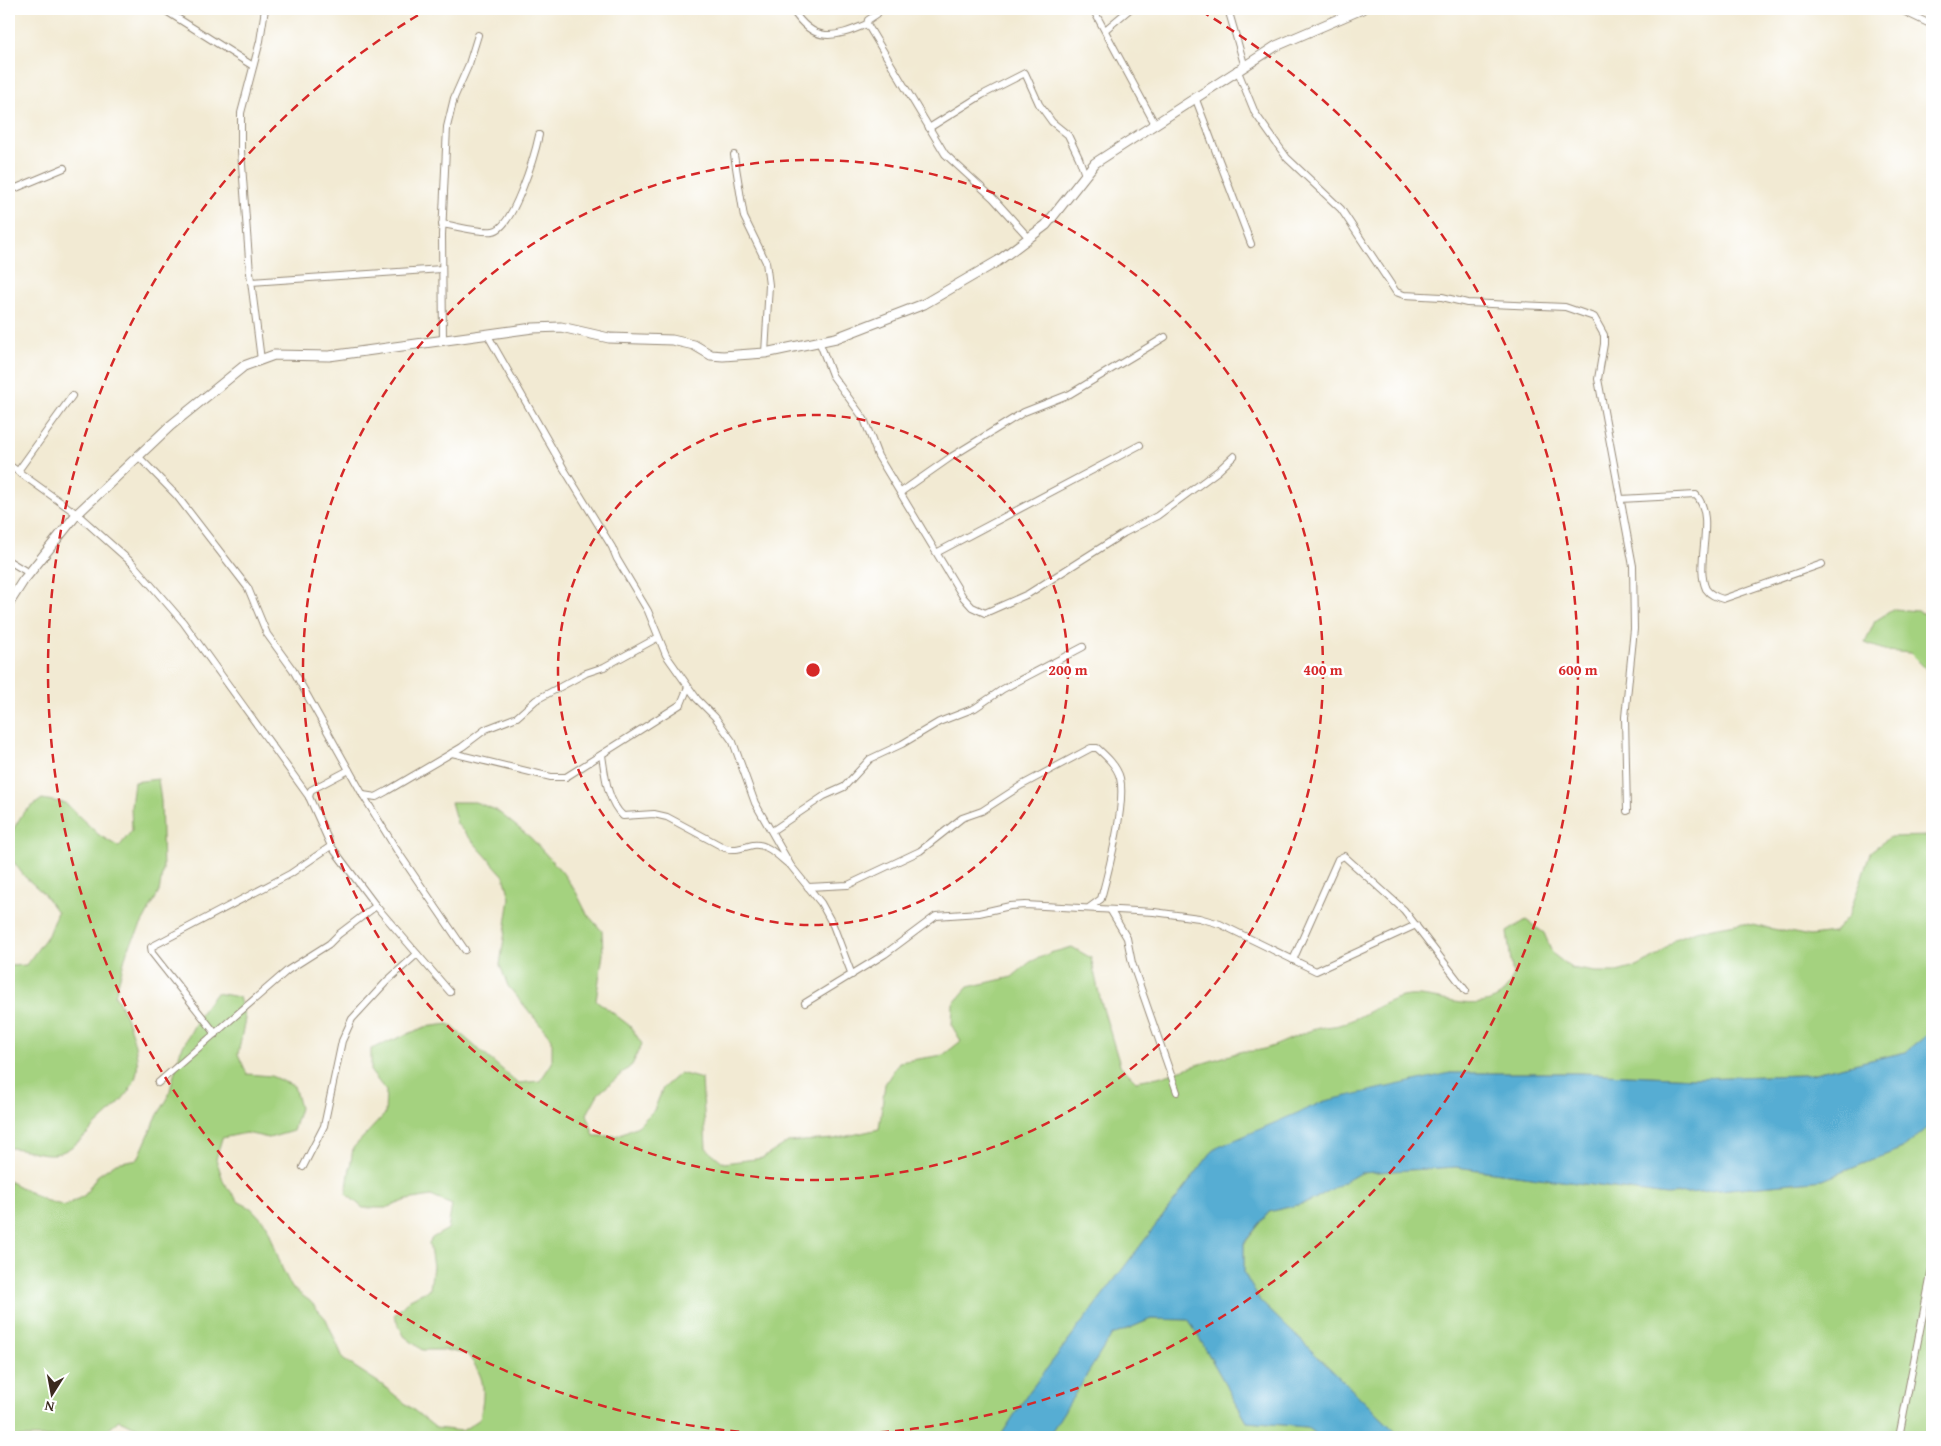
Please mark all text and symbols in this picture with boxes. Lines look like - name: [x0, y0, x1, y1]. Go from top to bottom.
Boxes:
- text: 200 m: [1048, 659, 1088, 680]
- text: 400 m: [1303, 659, 1343, 680]
- text: 600 m: [1558, 659, 1598, 680]
- centre of rings: [804, 661, 822, 679]
- north arrow: [28, 1368, 78, 1418]
- text: N: [42, 1396, 56, 1417]

